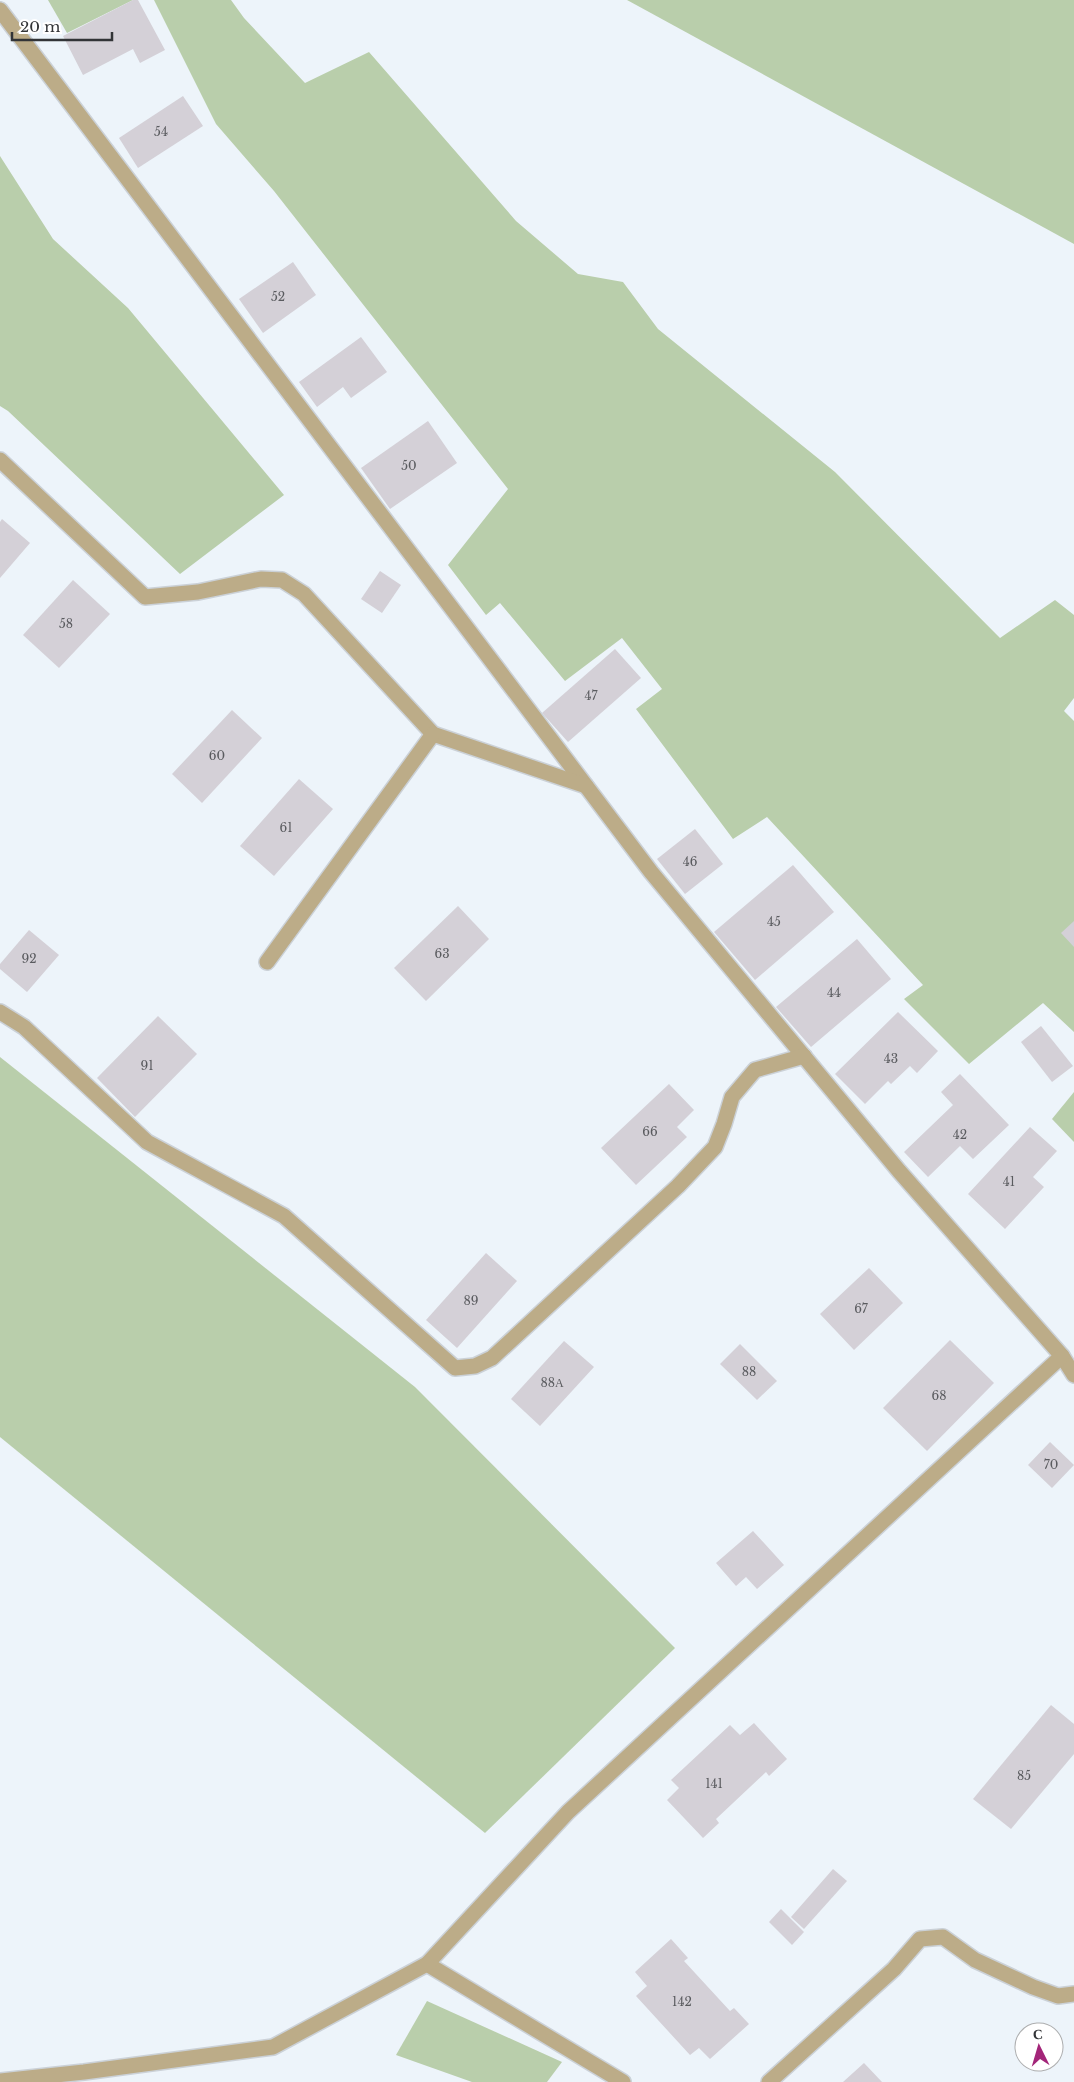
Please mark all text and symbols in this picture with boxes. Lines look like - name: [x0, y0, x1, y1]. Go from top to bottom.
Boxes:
- scale bar: [12, 10, 112, 42]
- text: 20 m: [20, 17, 60, 36]
- house number: 54: [154, 124, 168, 139]
- house number: 52: [271, 289, 285, 304]
- house number: 50: [401, 458, 417, 473]
- house number: 58: [59, 616, 73, 631]
- house number: 47: [584, 688, 598, 703]
- house number: 60: [209, 748, 225, 763]
- house number: 61: [279, 820, 293, 835]
- house number: 46: [683, 854, 698, 869]
- house number: 45: [767, 914, 781, 929]
- house number: 63: [434, 946, 450, 961]
- house number: 92: [21, 951, 37, 966]
- house number: 44: [827, 985, 841, 1000]
- house number: 43: [884, 1051, 898, 1066]
- house number: 91: [140, 1058, 154, 1073]
- house number: 66: [642, 1124, 658, 1139]
- house number: 42: [953, 1127, 967, 1142]
- house number: 41: [1003, 1174, 1015, 1189]
- house number: 89: [464, 1293, 479, 1308]
- house number: 67: [854, 1301, 869, 1316]
- house number: 88: [742, 1364, 756, 1379]
- house number: 88А: [540, 1375, 564, 1390]
- house number: 68: [932, 1388, 947, 1403]
- house number: 70: [1044, 1457, 1058, 1472]
- house number: 85: [1017, 1768, 1031, 1783]
- house number: 141: [705, 1776, 723, 1791]
- house number: 142: [672, 1994, 692, 2009]
- north arrow: [1014, 2022, 1064, 2072]
- text: С: [1032, 2025, 1044, 2043]

